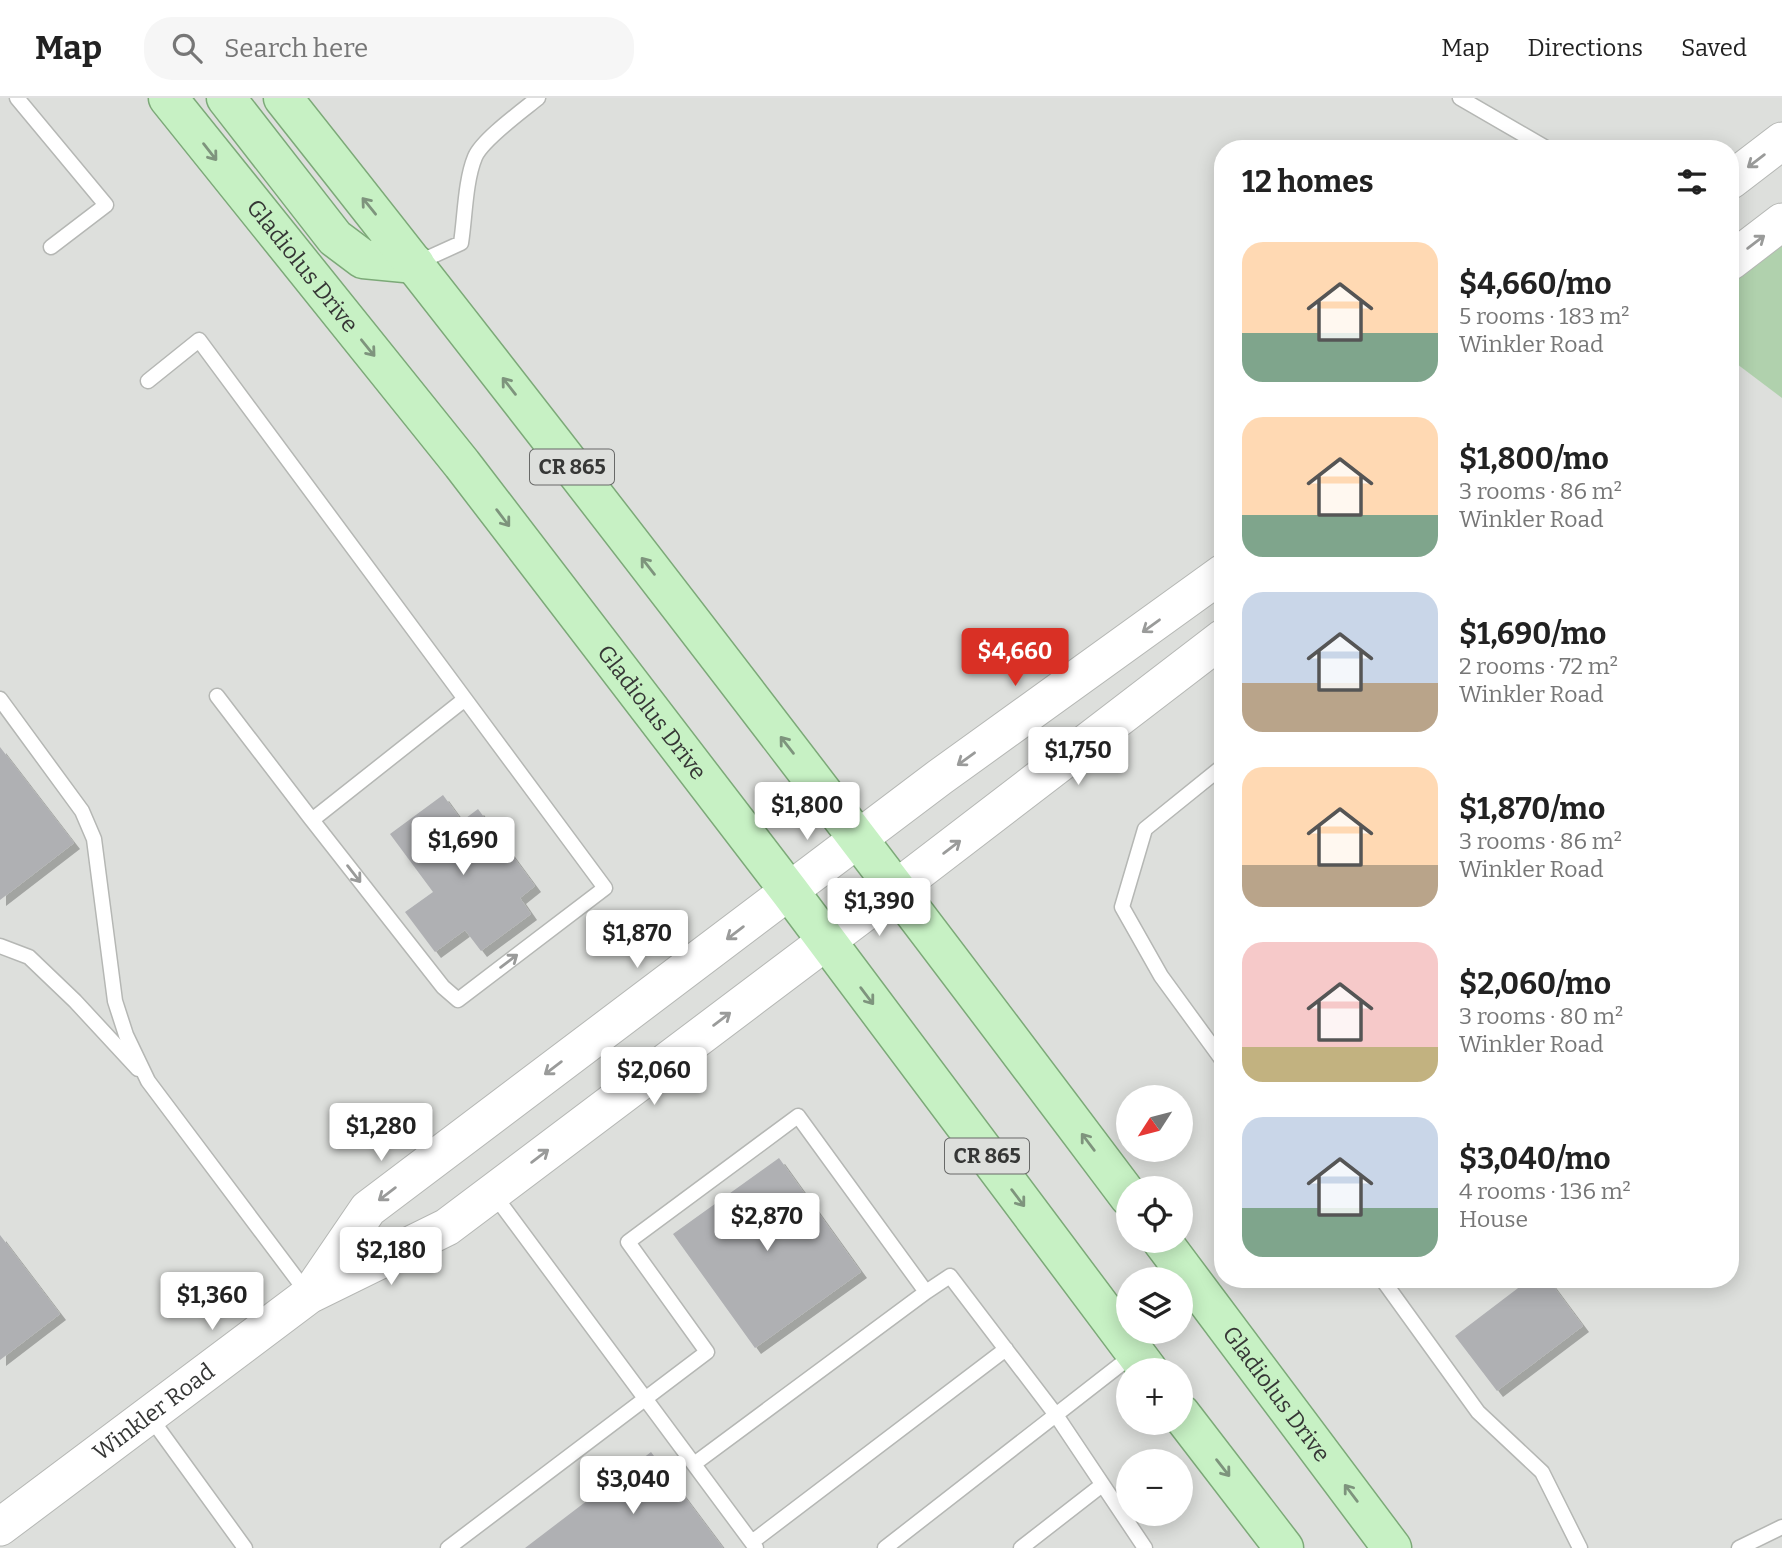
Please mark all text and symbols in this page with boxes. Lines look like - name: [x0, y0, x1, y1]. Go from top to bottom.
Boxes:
- search box: [144, 17, 634, 80]
- text: Map: [35, 28, 102, 68]
- icon: search: [168, 29, 206, 67]
- text: Search here: [224, 33, 368, 64]
- text: Map: [1441, 34, 1490, 62]
- text: Directions: [1528, 34, 1643, 62]
- text: Saved: [1681, 34, 1747, 62]
- one-way arrow: [202, 142, 218, 160]
- one-way arrow: [1748, 153, 1766, 168]
- icon: filters: [1673, 163, 1711, 201]
- text: 12 homes: [1242, 164, 1373, 200]
- street label: Gladiolus Drive: [241, 193, 364, 338]
- one-way arrow: [361, 198, 376, 216]
- one-way arrow: [1747, 234, 1765, 249]
- text: $4,660/mo: [1459, 266, 1612, 302]
- icon: home: [1298, 270, 1382, 354]
- text: 5 rooms · 183 m²: [1459, 302, 1630, 330]
- text: Winkler Road: [1459, 330, 1604, 358]
- one-way arrow: [360, 338, 376, 356]
- one-way arrow: [501, 377, 516, 395]
- text: $1,800/mo: [1459, 441, 1609, 477]
- icon: home: [1298, 445, 1382, 529]
- road number: CR 865: [530, 450, 614, 484]
- text: 3 rooms · 86 m²: [1459, 477, 1622, 505]
- text: Winkler Road: [1459, 505, 1604, 533]
- one-way arrow: [496, 509, 511, 527]
- one-way arrow: [641, 557, 656, 575]
- text: $1,690/mo: [1459, 616, 1606, 652]
- one-way arrow: [1142, 619, 1161, 633]
- icon: home: [1298, 620, 1382, 704]
- pin: $4,660: [958, 628, 1072, 688]
- text: $4,660: [978, 637, 1052, 665]
- street label: Gladiolus Drive: [592, 639, 713, 785]
- text: 2 rooms · 72 m²: [1459, 652, 1618, 680]
- text: Winkler Road: [1459, 680, 1604, 708]
- pin: $1,750: [1021, 728, 1135, 787]
- text: $1,750: [1044, 736, 1112, 764]
- one-way arrow: [780, 737, 795, 755]
- one-way arrow: [957, 752, 976, 766]
- pin: $1,800: [750, 782, 864, 842]
- text: $1,800: [771, 791, 843, 819]
- text: $1,870/mo: [1459, 791, 1605, 827]
- icon: home: [1298, 795, 1382, 879]
- pin: $1,690: [406, 818, 520, 877]
- text: $1,690: [428, 826, 498, 854]
- text: 3 rooms · 86 m²: [1459, 827, 1622, 855]
- one-way arrow: [942, 840, 961, 855]
- text: Winkler Road: [1459, 855, 1604, 883]
- one-way arrow: [347, 864, 362, 883]
- pin: $1,390: [822, 878, 936, 938]
- text: $1,390: [844, 887, 915, 915]
- pin: $1,870: [580, 910, 694, 970]
- text: $1,870: [602, 919, 672, 947]
- one-way arrow: [726, 925, 745, 940]
- one-way arrow: [499, 954, 518, 969]
- text: $2,060/mo: [1459, 966, 1611, 1002]
- icon: home: [1298, 970, 1382, 1054]
- one-way arrow: [859, 986, 874, 1005]
- text: 3 rooms · 80 m²: [1459, 1002, 1623, 1030]
- one-way arrow: [712, 1012, 731, 1027]
- text: Winkler Road: [1459, 1030, 1604, 1058]
- pin: $2,060: [597, 1048, 711, 1107]
- text: $2,060: [617, 1056, 691, 1084]
- one-way arrow: [544, 1061, 562, 1076]
- north arrow: [1116, 1085, 1194, 1162]
- map controls: [1116, 1085, 1193, 1526]
- pin: $1,280: [324, 1104, 438, 1163]
- text: $1,280: [345, 1112, 417, 1140]
- one-way arrow: [1080, 1134, 1095, 1152]
- road number: CR 865: [945, 1138, 1029, 1174]
- text: $3,040/mo: [1459, 1141, 1611, 1177]
- icon: home: [1298, 1145, 1382, 1229]
- one-way arrow: [530, 1148, 548, 1163]
- button: locate: [1116, 1176, 1193, 1253]
- text: 4 rooms · 136 m²: [1459, 1177, 1631, 1205]
- one-way arrow: [378, 1187, 397, 1202]
- one-way arrow: [1010, 1188, 1025, 1207]
- pin: $2,870: [710, 1194, 824, 1253]
- text: $2,870: [731, 1202, 803, 1230]
- text: House: [1459, 1205, 1528, 1233]
- pin: $2,180: [334, 1228, 448, 1287]
- text: $2,180: [356, 1236, 426, 1264]
- button: layers: [1116, 1267, 1193, 1344]
- pin: $1,360: [155, 1272, 269, 1332]
- text: $1,360: [177, 1281, 248, 1309]
- street label: Gladiolus Drive: [1217, 1320, 1336, 1467]
- street label: Winkler Road: [87, 1357, 220, 1466]
- button: +: [1116, 1358, 1193, 1435]
- button: −: [1116, 1449, 1193, 1526]
- pin: $3,040: [576, 1456, 690, 1516]
- one-way arrow: [1215, 1458, 1230, 1477]
- text: $3,040: [596, 1465, 670, 1493]
- one-way arrow: [1344, 1485, 1359, 1503]

